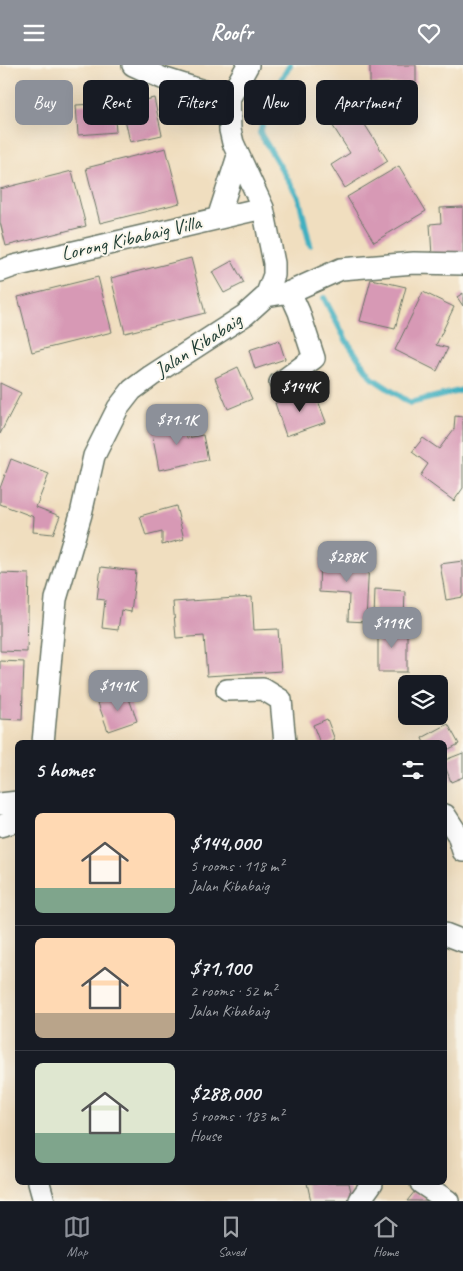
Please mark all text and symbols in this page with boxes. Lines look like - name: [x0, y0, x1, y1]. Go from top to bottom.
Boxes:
- icon: menu: [20, 19, 48, 47]
- text: Roofr: [210, 19, 253, 47]
- icon: heart: [415, 19, 443, 47]
- chip: Buy: [15, 80, 73, 125]
- chip: Rent: [83, 80, 149, 125]
- chip: Filters: [159, 80, 234, 125]
- chip: New: [244, 80, 306, 125]
- chip: Apartment: [316, 80, 418, 125]
- street label: Lorong Kibabaig Villa: [59, 209, 205, 266]
- street label: Jalan Kibabaig: [149, 307, 248, 383]
- pin: $144K: [265, 371, 335, 413]
- text: $144K: [282, 377, 318, 397]
- pin: $71.1K: [136, 403, 218, 446]
- text: $71.1K: [157, 410, 197, 430]
- pin: $288K: [312, 541, 382, 583]
- text: $288K: [329, 547, 365, 567]
- pin: $119K: [357, 607, 427, 649]
- text: $119K: [374, 613, 410, 633]
- pin: $141K: [83, 669, 153, 712]
- map controls: [398, 675, 448, 725]
- button: layers: [398, 675, 448, 725]
- text: $141K: [100, 676, 136, 696]
- icon: filters: [399, 756, 427, 784]
- text: 5 homes: [35, 757, 94, 783]
- text: $144,000: [190, 830, 260, 856]
- icon: home: [75, 833, 135, 893]
- text: 5 rooms · 118 m²: [190, 856, 284, 876]
- text: Jalan Kibabaig: [190, 876, 269, 896]
- text: $71,100: [190, 955, 251, 981]
- icon: home: [75, 958, 135, 1018]
- text: 2 rooms · 52 m²: [190, 981, 276, 1001]
- text: Jalan Kibabaig: [190, 1001, 269, 1021]
- text: $288,000: [190, 1080, 260, 1106]
- icon: home: [75, 1083, 135, 1143]
- text: 5 rooms · 183 m²: [190, 1106, 284, 1126]
- text: House: [190, 1126, 221, 1146]
- tab: Map: [63, 1213, 91, 1260]
- tab: Saved: [217, 1213, 245, 1260]
- tab: Home: [372, 1213, 400, 1260]

